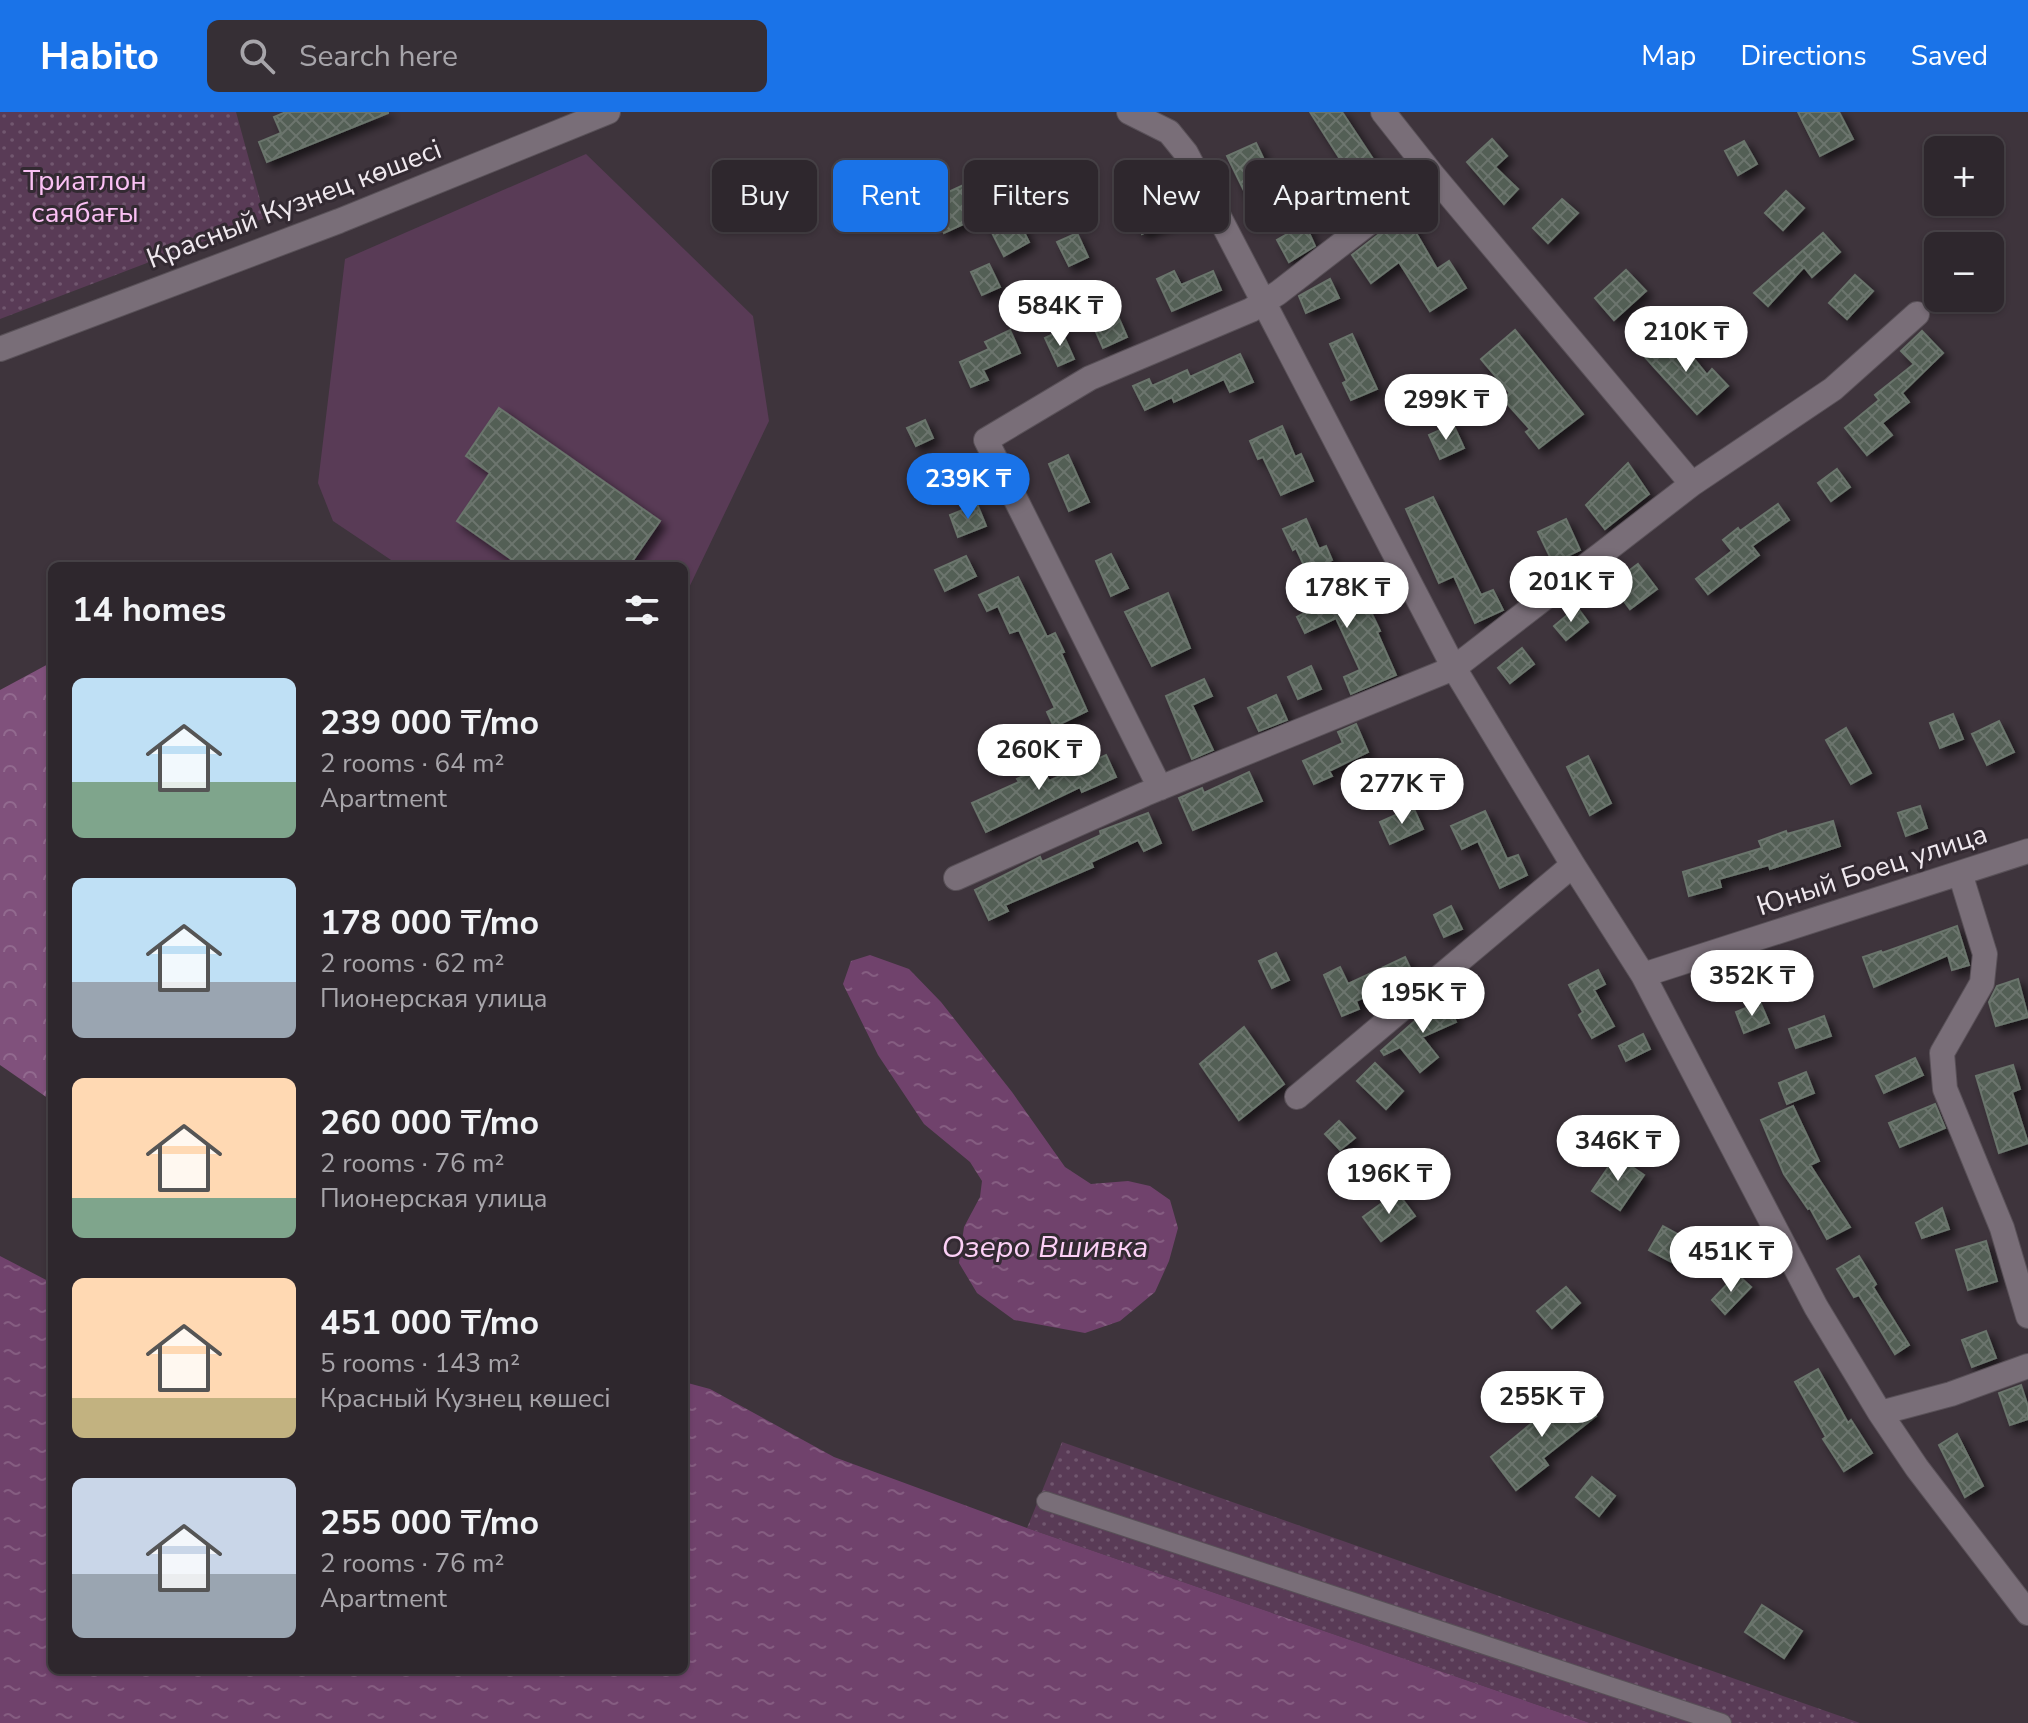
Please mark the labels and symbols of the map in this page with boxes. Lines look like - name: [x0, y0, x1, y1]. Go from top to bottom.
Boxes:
- street label: Красный Кузнец көшесі: [141, 130, 447, 278]
- park label: Триатлон саябағы: [23, 162, 147, 232]
- pin: 584K ₸: [995, 280, 1125, 348]
- pin: 210K ₸: [1621, 306, 1751, 374]
- pin: 299K ₸: [1381, 374, 1511, 442]
- pin: 239K ₸: [903, 453, 1033, 521]
- pin: 201K ₸: [1506, 556, 1636, 624]
- pin: 178K ₸: [1282, 562, 1412, 630]
- pin: 260K ₸: [974, 724, 1104, 792]
- pin: 277K ₸: [1337, 758, 1467, 826]
- street label: Юный Боец улица: [1752, 815, 1992, 925]
- pin: 352K ₸: [1687, 950, 1817, 1018]
- pin: 195K ₸: [1358, 967, 1488, 1035]
- pin: 346K ₸: [1553, 1115, 1683, 1183]
- pin: 196K ₸: [1324, 1148, 1454, 1216]
- pin: 451K ₸: [1666, 1226, 1796, 1294]
- water label: Озеро Вшивка: [942, 1227, 1148, 1268]
- pin: 255K ₸: [1477, 1371, 1607, 1439]

